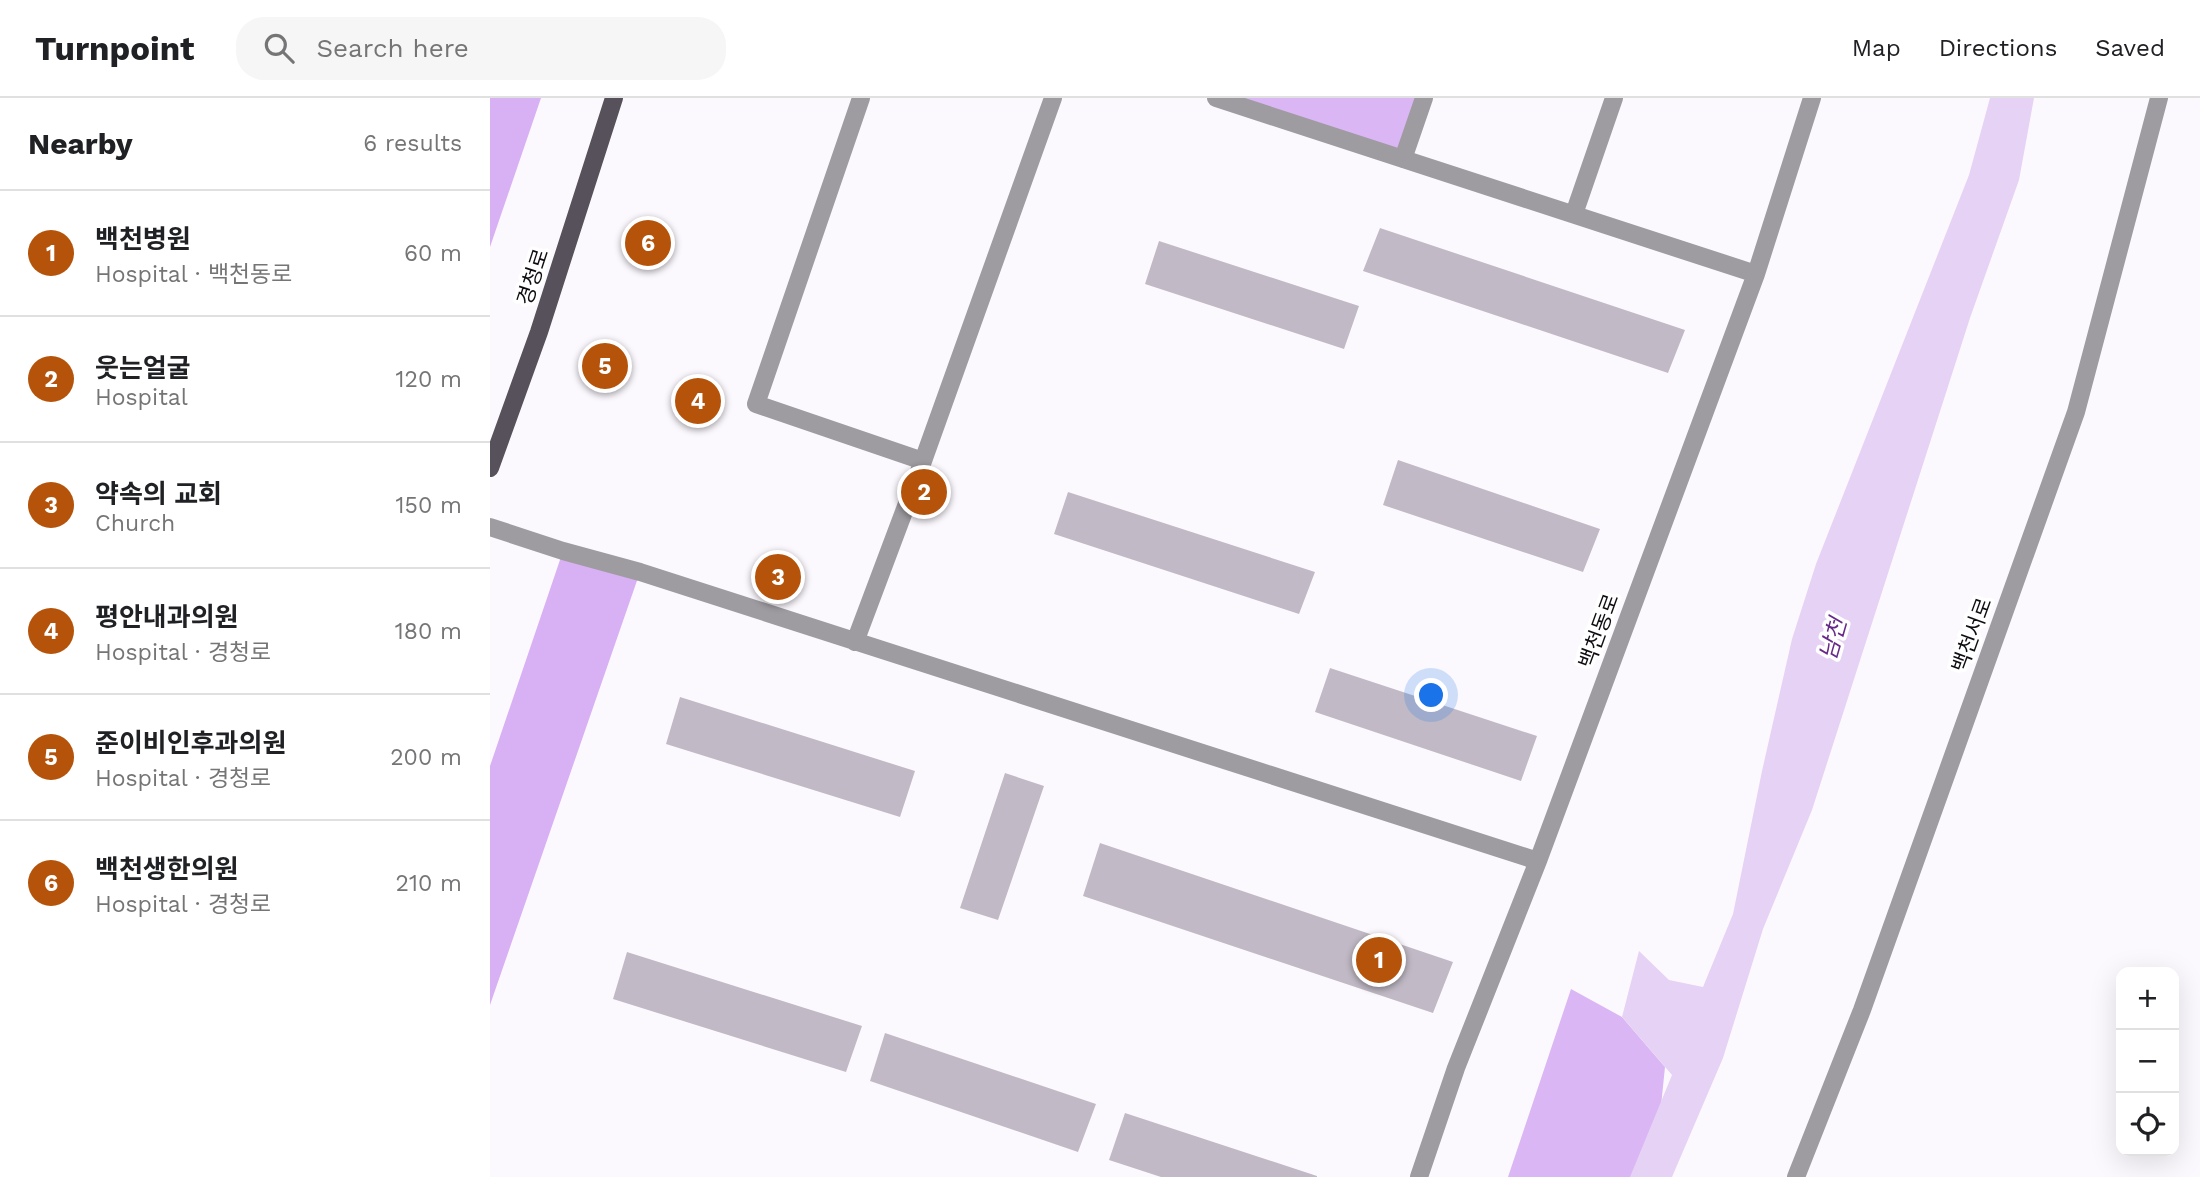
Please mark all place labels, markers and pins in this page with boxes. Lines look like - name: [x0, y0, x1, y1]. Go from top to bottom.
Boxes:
- pin: 6: [625, 217, 671, 269]
- pin: 5: [582, 340, 628, 392]
- pin: 4: [675, 375, 721, 427]
- pin: 2: [901, 466, 947, 518]
- pin: 3: [755, 551, 801, 603]
- pin: 1: [1356, 934, 1402, 986]

